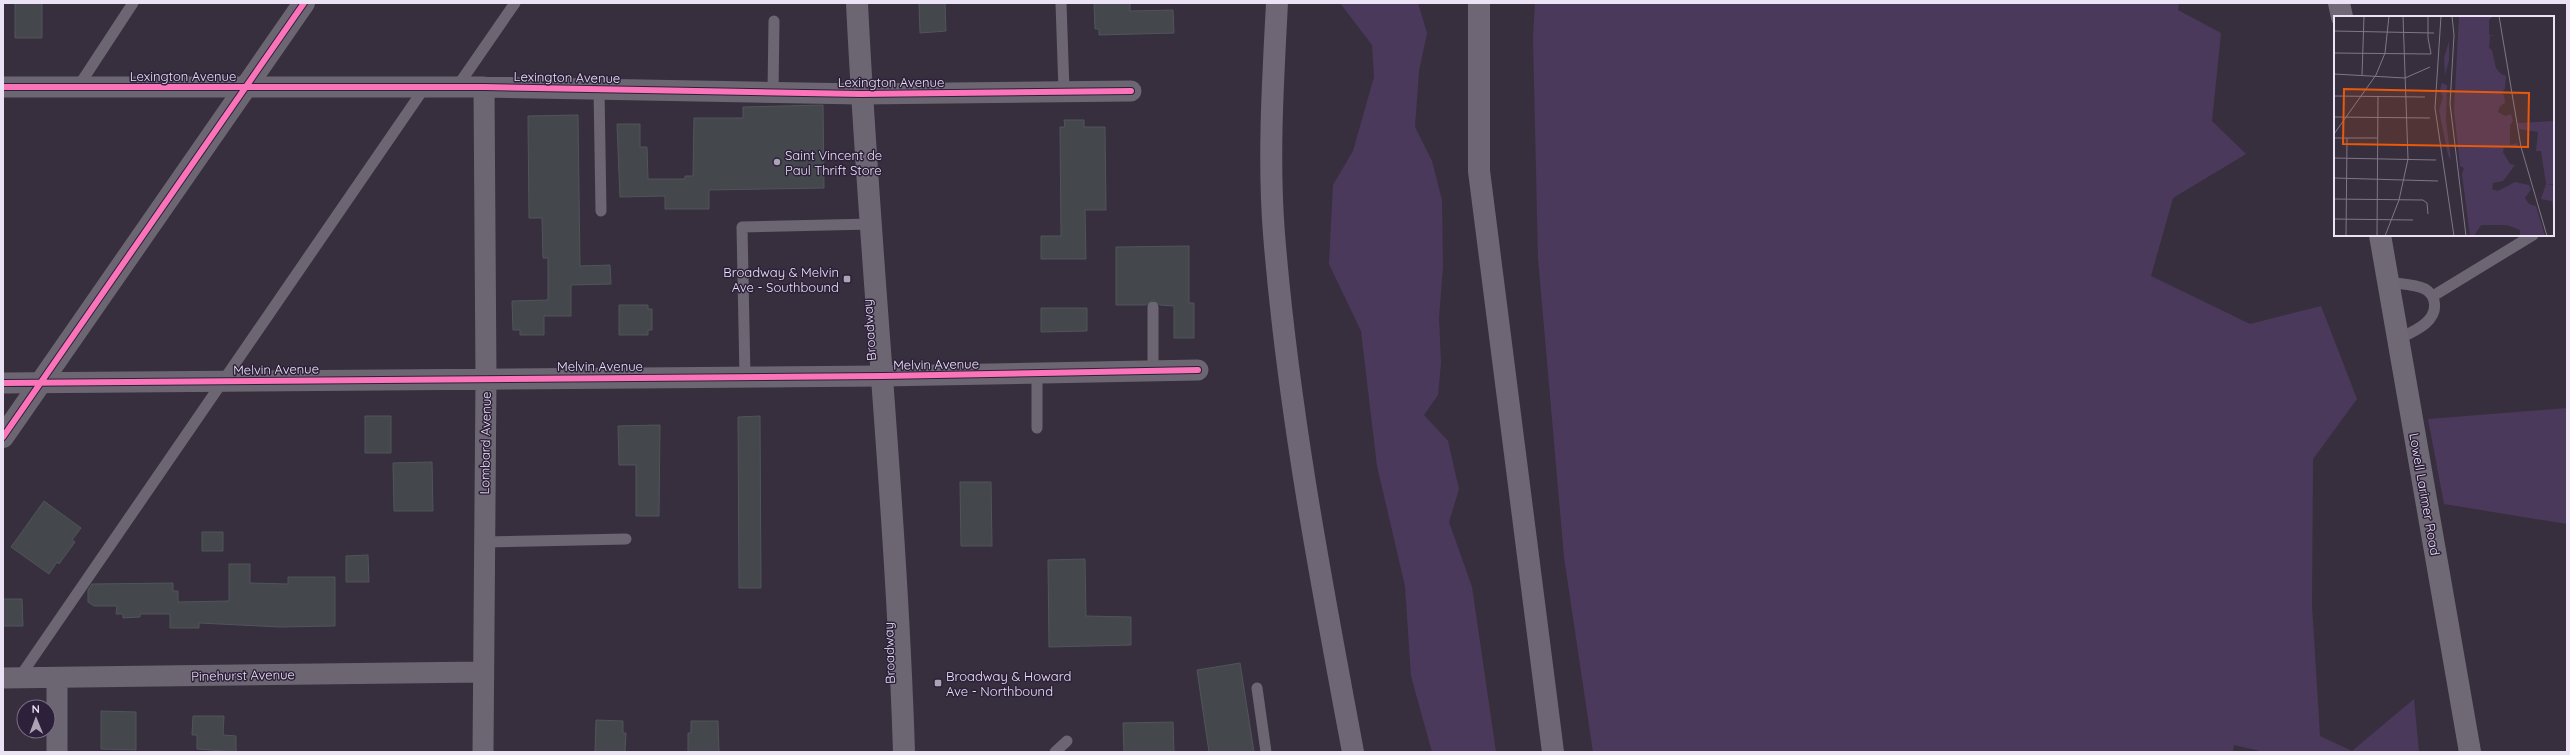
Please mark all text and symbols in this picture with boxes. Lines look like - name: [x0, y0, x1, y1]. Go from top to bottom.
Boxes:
- inset map: [2334, 16, 2554, 236]
- street label: Lexington Avenue: [130, 68, 236, 84]
- street label: Lexington Avenue: [514, 68, 620, 86]
- street label: Lexington Avenue: [838, 74, 944, 90]
- place label: Saint Vincent de Paul Thrift Store: [785, 147, 882, 178]
- marker: Saint Vincent de Paul Thrift Store: [772, 157, 782, 167]
- place label: Broadway & Melvin Ave - Southbound: [723, 264, 839, 295]
- marker: Broadway & Melvin Ave - Southbound: [842, 274, 852, 284]
- street label: Broadway: [859, 299, 879, 361]
- street label: Melvin Avenue: [893, 355, 979, 373]
- street label: Melvin Avenue: [557, 358, 643, 374]
- street label: Melvin Avenue: [233, 360, 319, 378]
- street label: Lombard Avenue: [476, 391, 494, 495]
- street label: Lowell Larimer Road: [2406, 432, 2444, 556]
- street label: Broadway: [880, 622, 898, 684]
- street label: Pinehurst Avenue: [191, 666, 295, 684]
- place label: Broadway & Howard Ave - Northbound: [946, 668, 1071, 699]
- marker: Broadway & Howard Ave - Northbound: [933, 678, 943, 688]
- north arrow: [16, 699, 56, 739]
- text: N: [32, 702, 40, 716]

